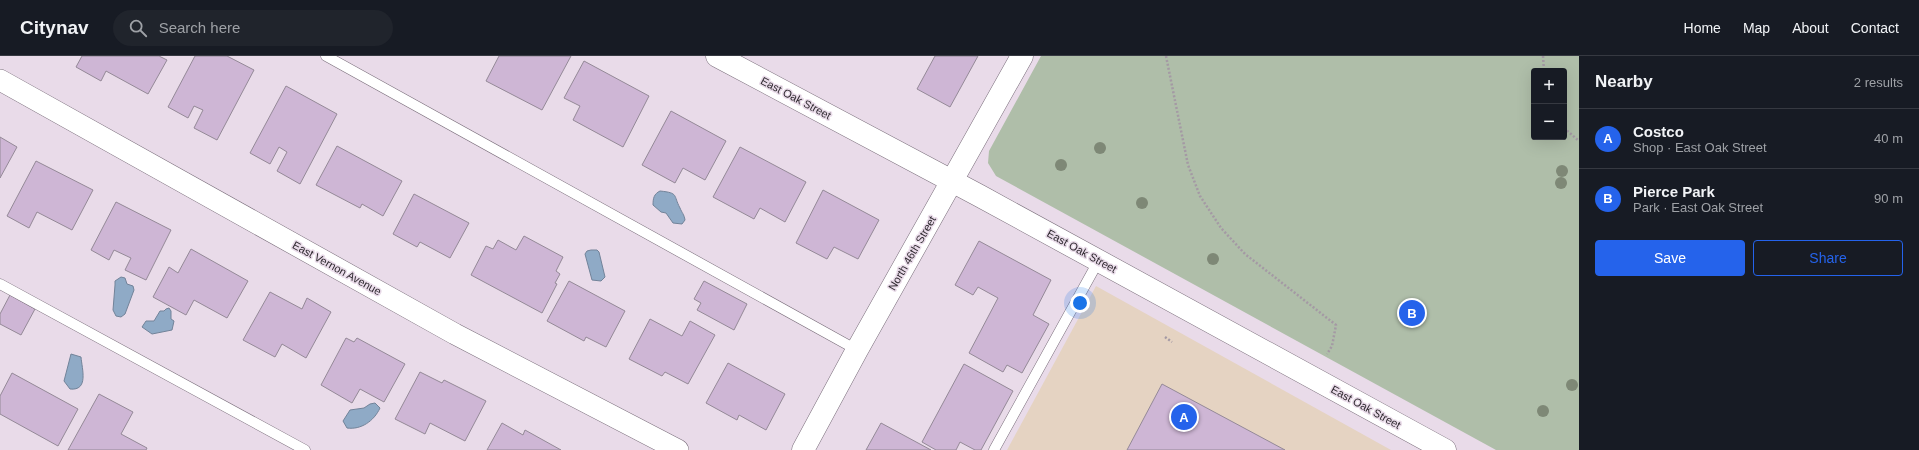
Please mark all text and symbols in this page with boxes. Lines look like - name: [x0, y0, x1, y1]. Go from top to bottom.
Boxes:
- search box: [113, 10, 393, 46]
- text: Citynav: [20, 17, 89, 38]
- icon: search: [127, 17, 149, 39]
- text: Search here: [159, 19, 240, 36]
- text: Home: [1684, 20, 1721, 36]
- text: Map: [1743, 20, 1770, 36]
- text: About: [1792, 20, 1829, 36]
- text: Contact: [1851, 20, 1899, 36]
- map controls: [1531, 68, 1567, 140]
- button: +: [1531, 68, 1567, 104]
- text: Nearby: [1595, 72, 1653, 91]
- street label: East Oak Street: [759, 74, 833, 122]
- text: 2 results: [1854, 75, 1903, 90]
- button: −: [1531, 104, 1567, 140]
- text: Costco: [1633, 123, 1684, 140]
- text: A: [1603, 131, 1613, 146]
- text: 40 m: [1874, 131, 1903, 146]
- text: Shop · East Oak Street: [1633, 140, 1767, 155]
- text: Pierce Park: [1633, 183, 1715, 200]
- text: B: [1603, 191, 1613, 206]
- text: 90 m: [1874, 191, 1903, 206]
- text: Park · East Oak Street: [1633, 200, 1763, 215]
- street label: North 46th Street: [886, 214, 938, 292]
- street label: East Oak Street: [1045, 227, 1119, 275]
- street label: East Vernon Avenue: [291, 239, 383, 297]
- button: Save: [1595, 240, 1745, 276]
- button: Share: [1753, 240, 1903, 276]
- your location: [1070, 293, 1090, 313]
- pin: B: [1399, 298, 1425, 328]
- street label: East Oak Street: [1329, 383, 1403, 431]
- pin: A: [1171, 402, 1197, 432]

